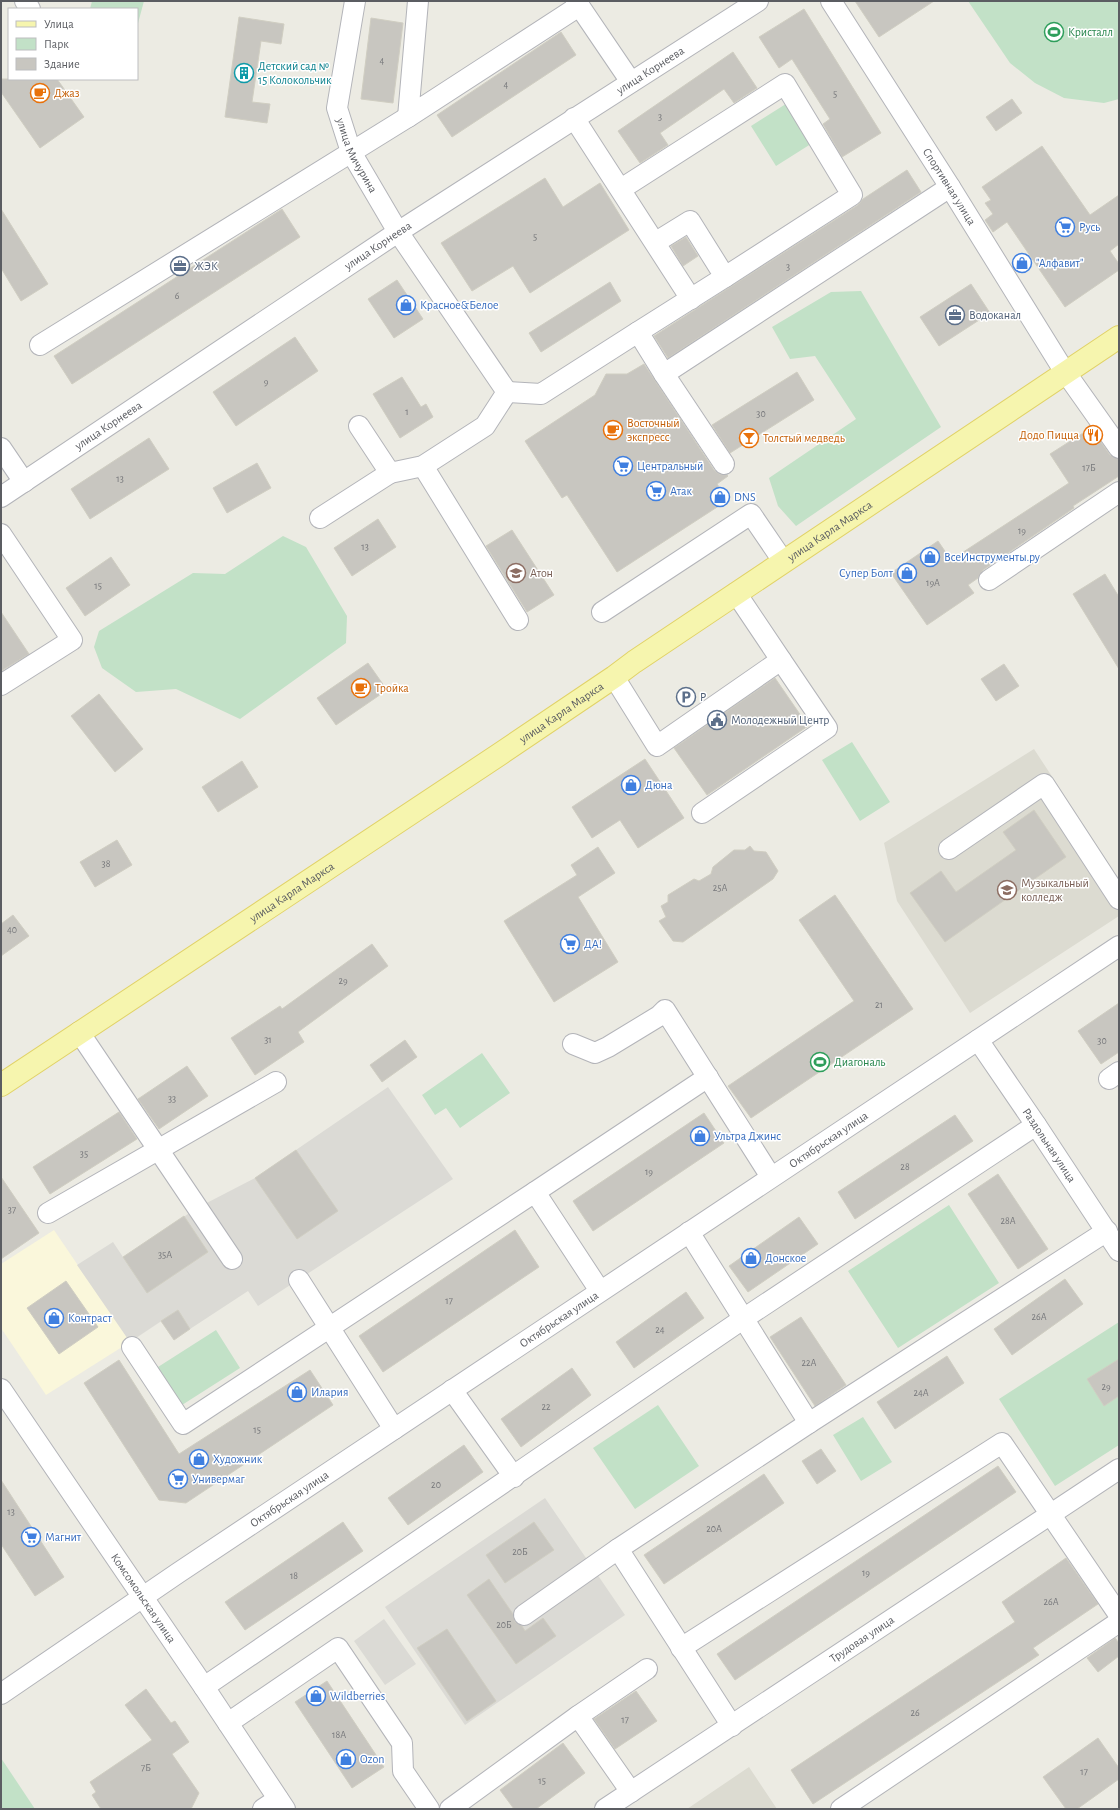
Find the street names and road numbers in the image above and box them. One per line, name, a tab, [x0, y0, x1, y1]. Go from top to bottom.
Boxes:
street label: улица Корнеева	[613, 44, 687, 98]
street label: улица Мичурина	[333, 116, 380, 195]
street label: Спортивная улица	[921, 146, 978, 228]
street label: улица Корнеева	[341, 219, 414, 273]
street label: улица Корнеева	[72, 399, 144, 453]
street label: улица Карла Маркса	[785, 498, 875, 565]
street label: улица Карла Маркса	[516, 680, 606, 746]
street label: улица Карла Маркса	[247, 860, 337, 926]
street label: Раздольная улица	[1020, 1106, 1078, 1185]
street label: Октябрьская улица	[787, 1109, 870, 1170]
street label: Октябрьская улица	[517, 1288, 601, 1350]
street label: Октябрьская улица	[248, 1468, 331, 1529]
street label: Комсомольская улица	[109, 1551, 178, 1646]
street label: Трудовая улица	[827, 1613, 897, 1665]

